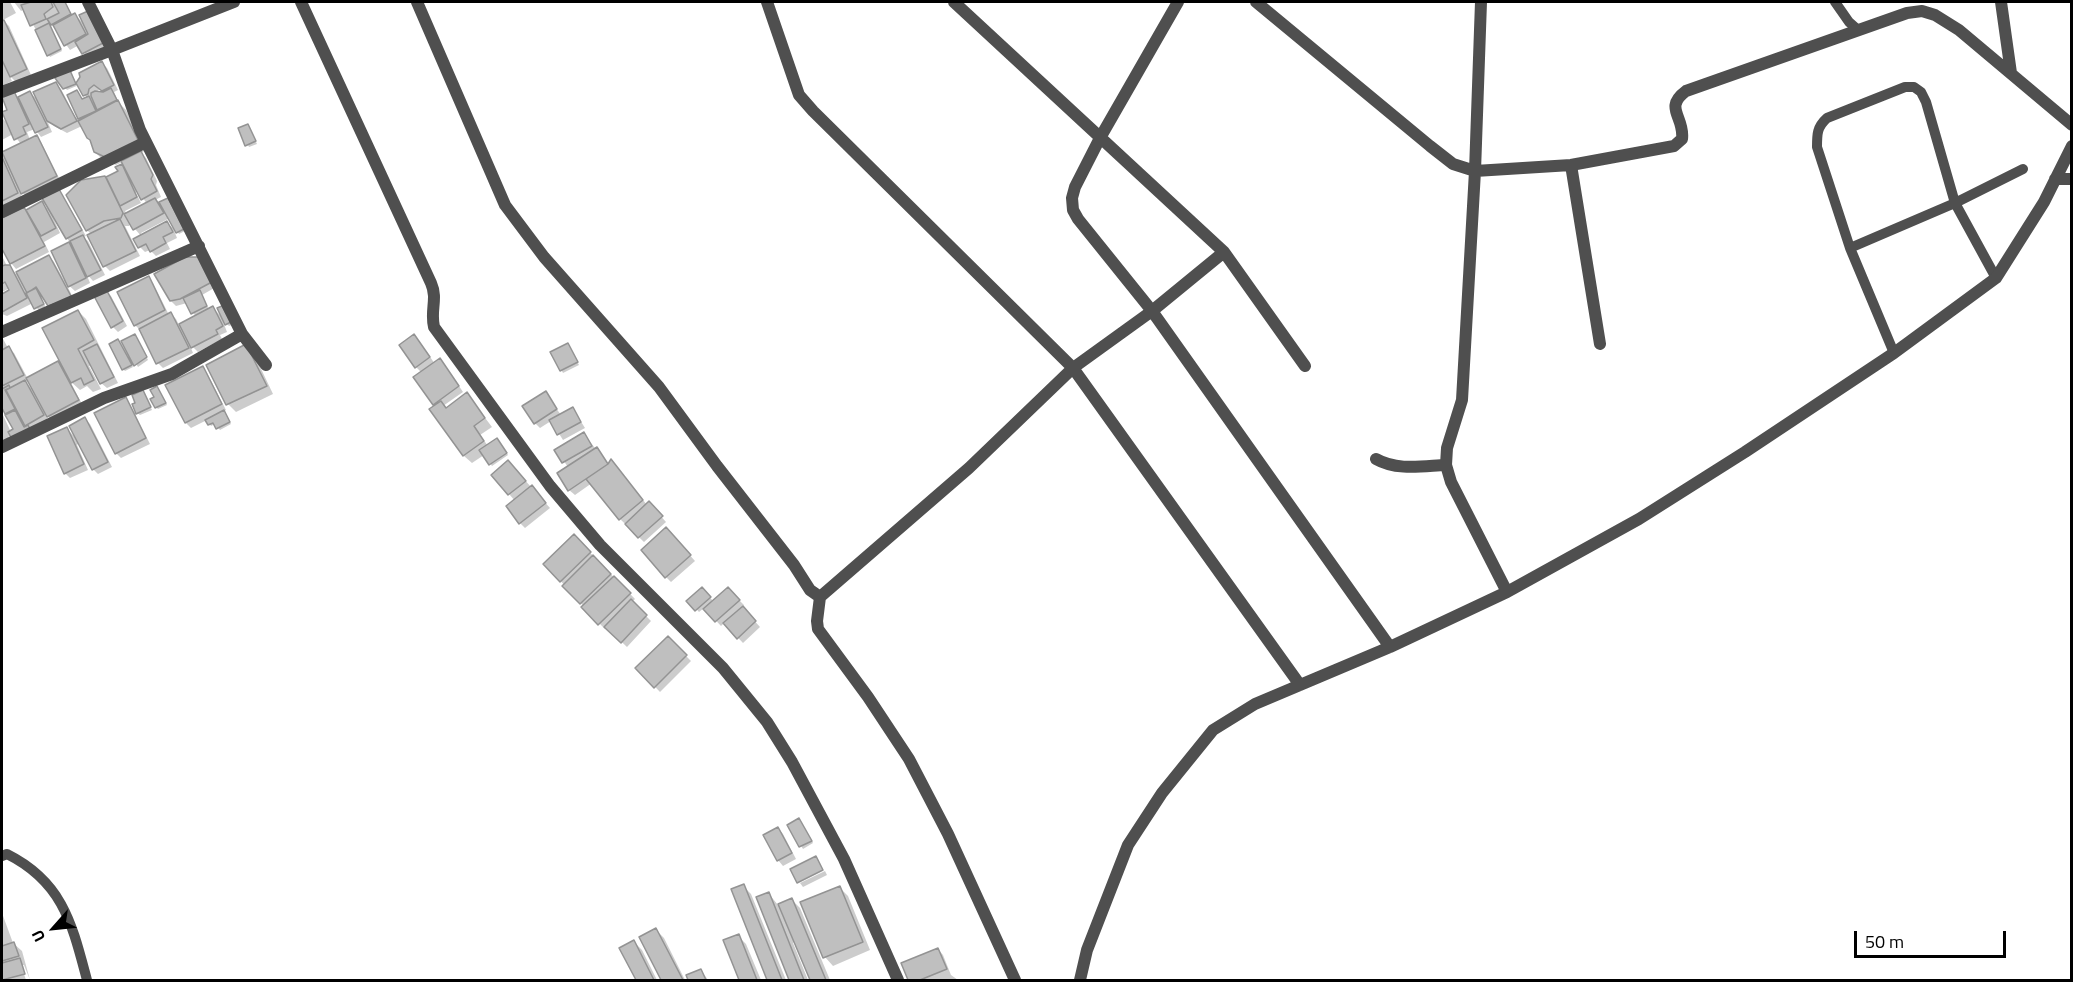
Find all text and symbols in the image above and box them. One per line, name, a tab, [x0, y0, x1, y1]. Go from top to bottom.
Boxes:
north arrow	[24, 898, 84, 958]
scale bar	[1857, 919, 2008, 957]
text: U	[25, 926, 51, 946]
text: 50 m	[1865, 928, 1904, 955]

